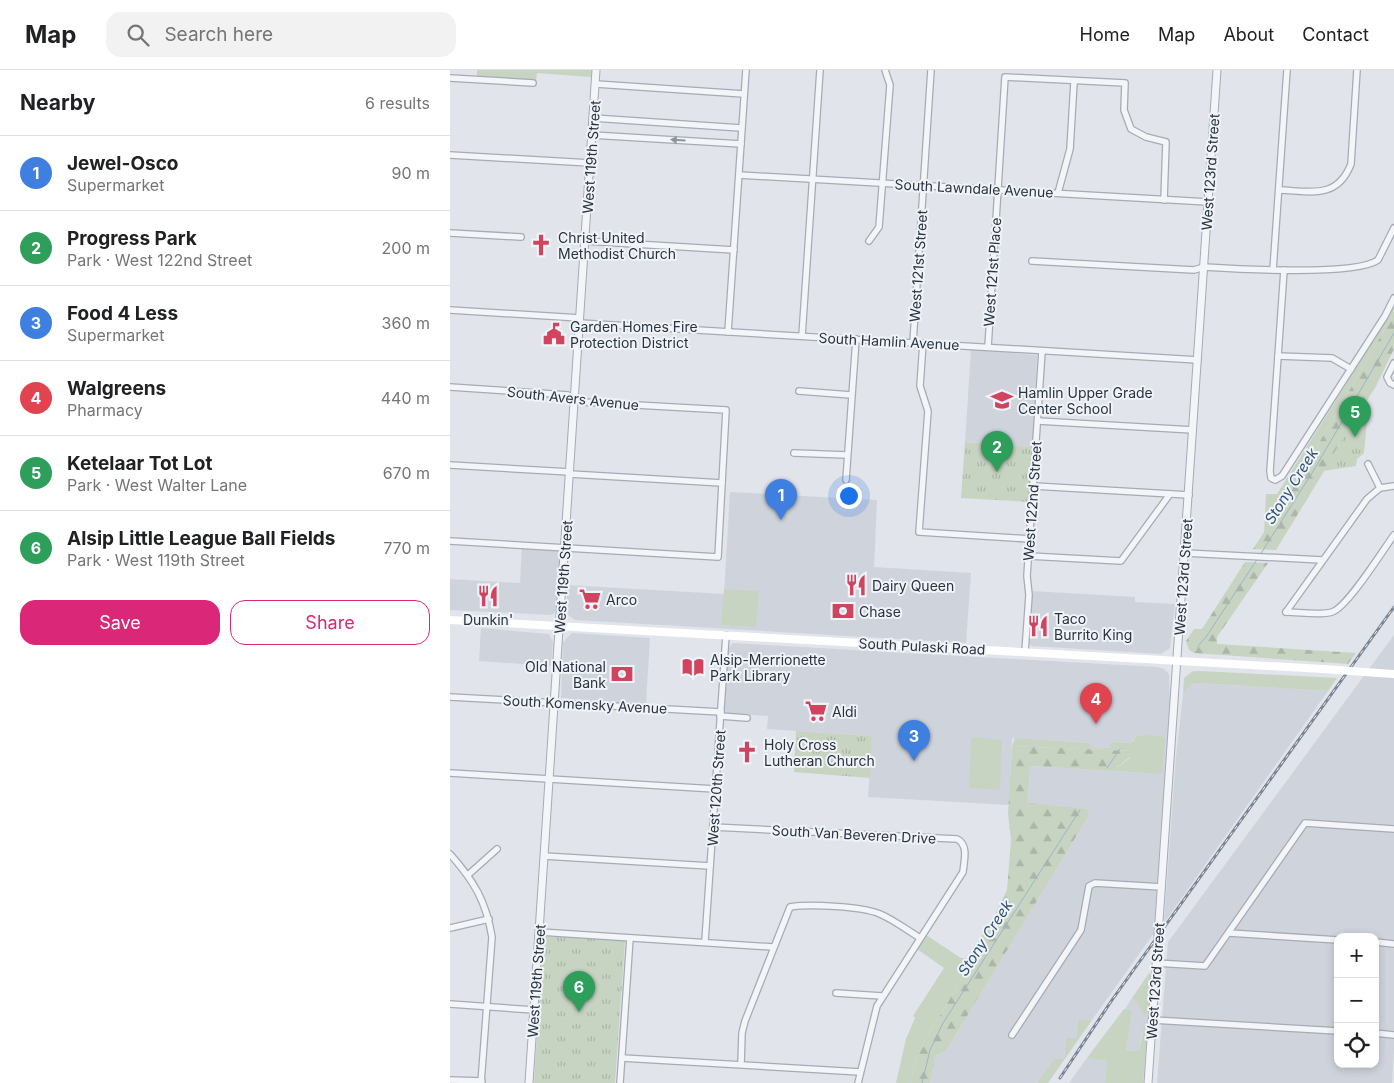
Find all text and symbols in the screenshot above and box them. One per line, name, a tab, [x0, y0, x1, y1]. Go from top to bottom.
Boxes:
search box	[106, 12, 456, 57]
text: Map	[25, 20, 76, 49]
icon: search	[124, 21, 152, 49]
text: Search here	[164, 23, 273, 46]
text: Home	[1080, 24, 1130, 45]
text: Map	[1158, 24, 1195, 45]
text: About	[1223, 24, 1274, 45]
text: Contact	[1302, 24, 1369, 45]
text: Nearby	[20, 90, 95, 115]
text: 6 results	[365, 93, 430, 113]
street label: West 119th Street	[579, 99, 603, 214]
street label: West 123rd Street	[1197, 113, 1223, 231]
one-way arrow	[670, 136, 686, 144]
text: Jewel-Osco	[67, 152, 179, 175]
text: 1	[33, 163, 39, 183]
text: 90 m	[391, 163, 430, 183]
text: Supermarket	[67, 175, 164, 195]
street label: South Lawndale Avenue	[894, 175, 1054, 201]
street label: West 121st Street	[906, 209, 930, 323]
street label: West 121st Place	[980, 217, 1004, 327]
text: Progress Park	[67, 227, 197, 250]
place label: Christ United Methodist Church	[558, 229, 676, 262]
church icon: Christ United Methodist Church	[528, 232, 554, 258]
text: 2	[31, 238, 41, 258]
text: 200 m	[382, 238, 430, 258]
text: Park · West 122nd Street	[67, 250, 252, 270]
text: Food 4 Less	[67, 302, 178, 325]
text: 3	[31, 313, 41, 333]
text: 360 m	[382, 313, 430, 333]
place label: Garden Homes Fire Protection District	[570, 318, 698, 351]
public building icon: Garden Homes Fire Protection District	[541, 321, 567, 347]
text: Supermarket	[67, 325, 164, 345]
street label: South Hamlin Avenue	[818, 329, 960, 353]
text: Walgreens	[67, 377, 166, 400]
street label: South Avers Avenue	[506, 383, 640, 413]
place label: Hamlin Upper Grade Center School	[1018, 384, 1153, 417]
school or university icon: Hamlin Upper Grade Center School	[989, 387, 1015, 413]
text: 4	[31, 388, 41, 408]
text: 440 m	[381, 388, 430, 408]
pin: 5	[1339, 396, 1371, 437]
text: Pharmacy	[67, 400, 143, 420]
pin: 2	[981, 431, 1013, 472]
street label: West 122nd Street	[1019, 440, 1045, 562]
water label: Stony Creek	[1260, 444, 1322, 528]
text: Ketelaar Tot Lot	[67, 452, 212, 475]
text: 5	[31, 463, 41, 483]
text: 670 m	[383, 463, 430, 483]
text: Park · West Walter Lane	[67, 475, 247, 495]
pin: 1	[765, 479, 797, 520]
your location	[836, 483, 862, 509]
street label: West 123rd Street	[1170, 518, 1196, 636]
street label: West 119th Street	[551, 519, 575, 634]
text: Alsip Little League Ball Fields	[67, 527, 335, 550]
text: 6	[31, 538, 41, 558]
text: 770 m	[383, 538, 430, 558]
text: Park · West 119th Street	[67, 550, 245, 570]
restaurant icon: Dairy Queen	[843, 572, 869, 598]
place label: Dairy Queen	[872, 577, 954, 594]
restaurant icon: Dunkin'	[475, 583, 501, 609]
supermarket icon: Arco	[577, 586, 603, 612]
place label: Arco	[606, 591, 637, 608]
bank icon: Chase	[830, 598, 856, 624]
button: Save	[20, 600, 220, 645]
button: Share	[230, 600, 430, 645]
place label: Chase	[859, 603, 901, 620]
place label: Taco Burrito King	[1054, 610, 1132, 643]
place label: Dunkin'	[463, 611, 513, 628]
restaurant icon: Taco Burrito King	[1025, 613, 1051, 639]
street label: South Pulaski Road	[858, 634, 986, 658]
place label: Alsip-Merrionette Park Library	[710, 651, 826, 684]
library icon: Alsip-Merrionette Park Library	[680, 654, 706, 680]
place label: Old National Bank	[525, 658, 606, 691]
bank icon: Old National Bank	[609, 661, 635, 687]
pin: 4	[1080, 683, 1112, 724]
street label: South Komensky Avenue	[502, 691, 668, 717]
supermarket icon: Aldi	[803, 698, 829, 724]
place label: Aldi	[832, 703, 857, 720]
pin: 3	[898, 720, 930, 761]
street label: West 120th Street	[703, 729, 729, 847]
place label: Holy Cross Lutheran Church	[764, 736, 875, 769]
church icon: Holy Cross Lutheran Church	[734, 739, 760, 765]
street label: South Van Beveren Drive	[771, 821, 937, 847]
water label: Stony Creek	[953, 896, 1017, 979]
street label: West 123rd Street	[1142, 922, 1168, 1040]
street label: West 119th Street	[524, 923, 548, 1038]
map controls	[1334, 933, 1379, 1068]
button: +	[1334, 933, 1379, 978]
pin: 6	[563, 971, 595, 1012]
button: −	[1334, 978, 1379, 1023]
button: locate	[1334, 1023, 1379, 1068]

